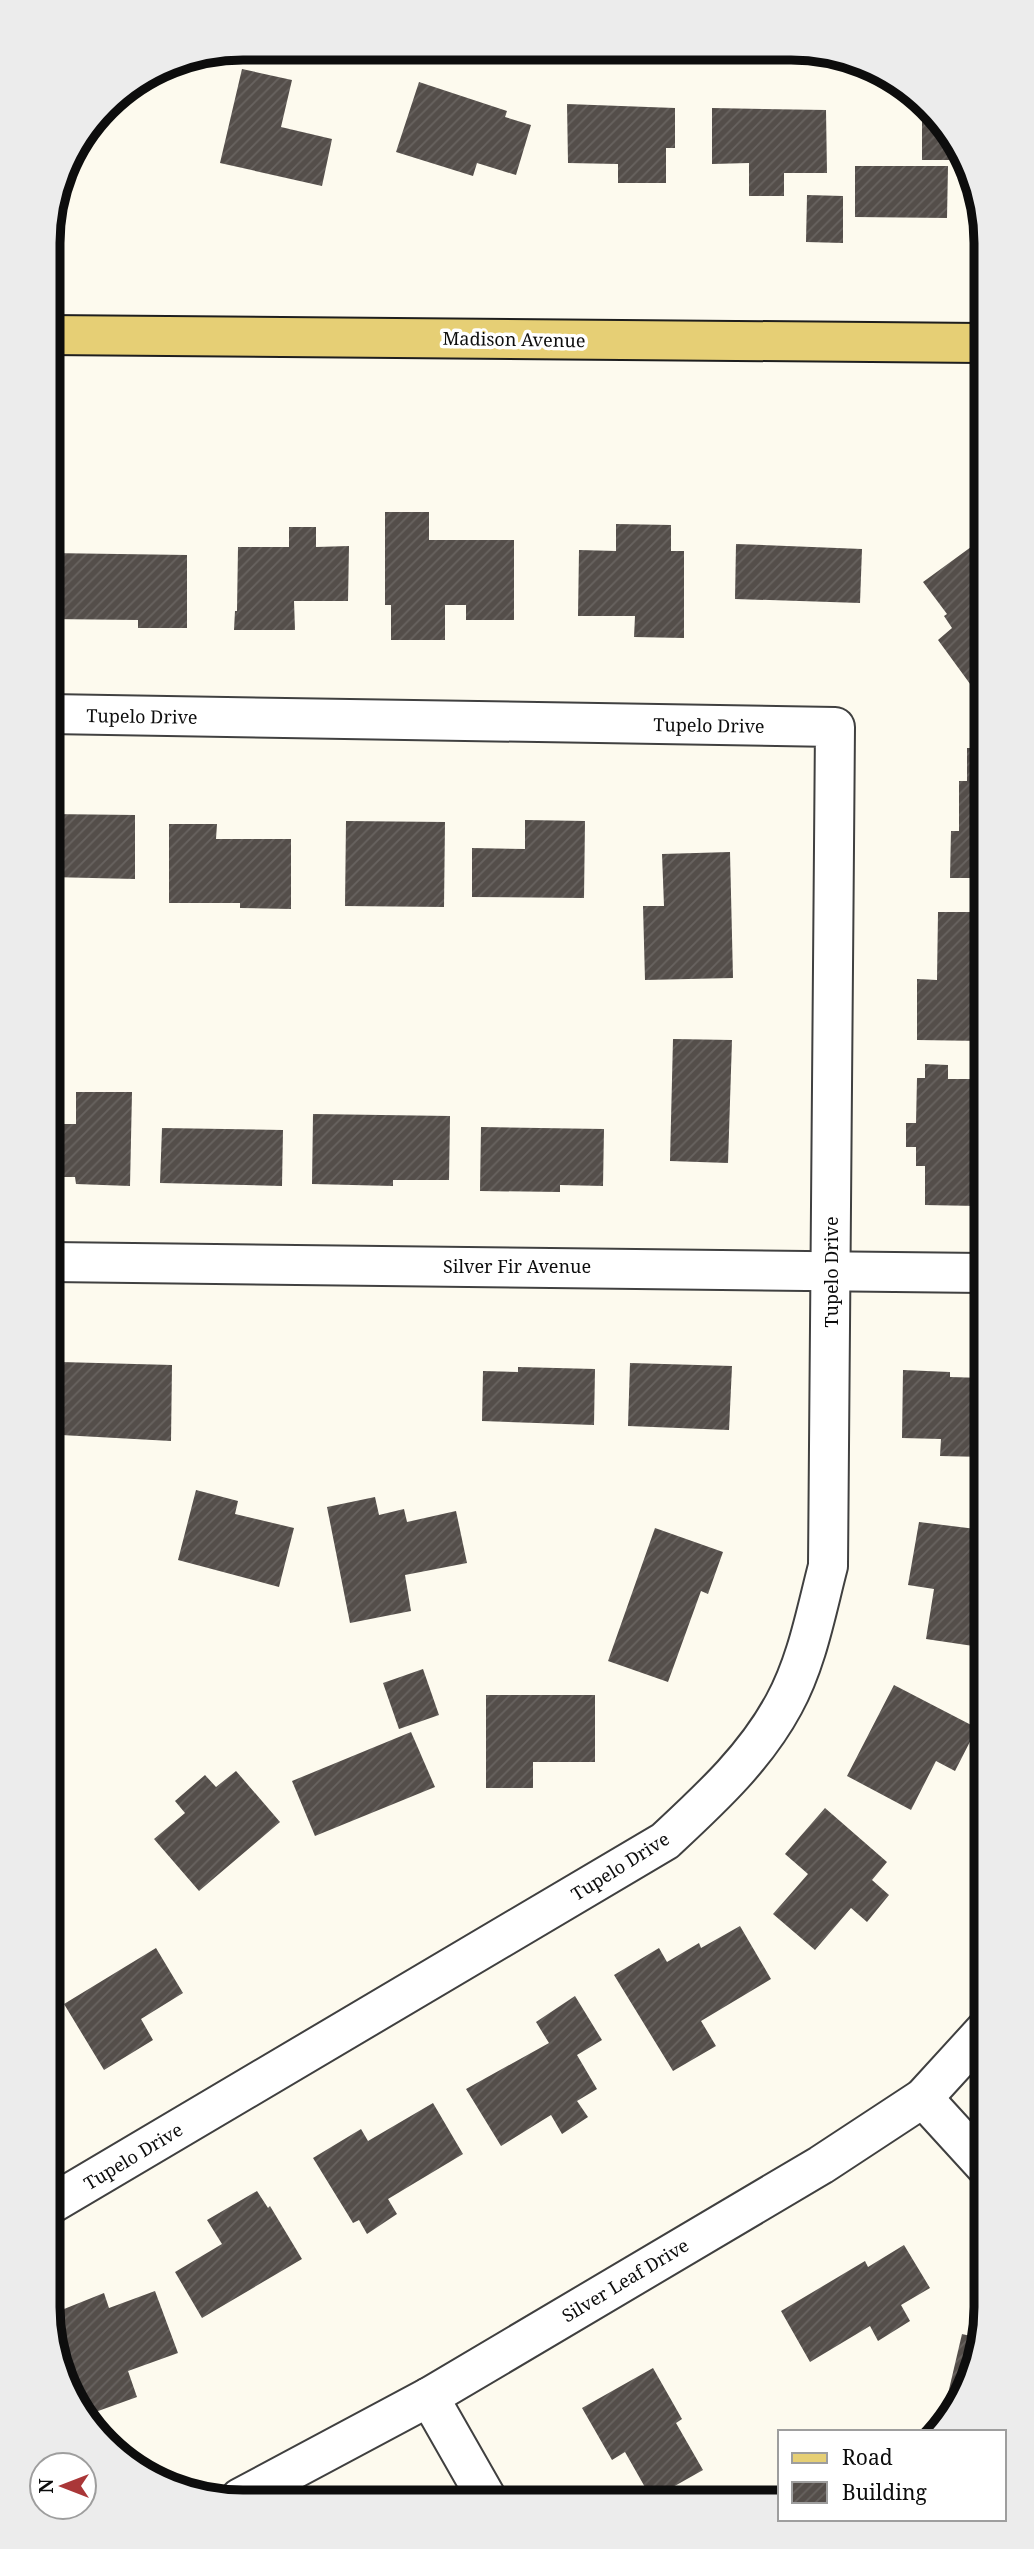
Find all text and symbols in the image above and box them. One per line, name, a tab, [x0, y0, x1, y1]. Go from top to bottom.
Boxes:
street label: Madison Avenue	[442, 326, 586, 352]
street label: Tupelo Drive	[86, 703, 198, 729]
street label: Tupelo Drive	[653, 712, 765, 738]
street label: Tupelo Drive	[819, 1216, 843, 1328]
street label: Silver Fir Avenue	[443, 1254, 591, 1278]
street label: Tupelo Drive	[567, 1826, 673, 1906]
street label: Tupelo Drive	[79, 2117, 187, 2195]
street label: Silver Leaf Drive	[557, 2233, 693, 2327]
legend	[778, 2430, 1006, 2521]
text: Road	[842, 2443, 893, 2471]
north arrow	[28, 2451, 98, 2521]
text: N	[33, 2478, 59, 2493]
text: Building	[842, 2478, 927, 2506]

